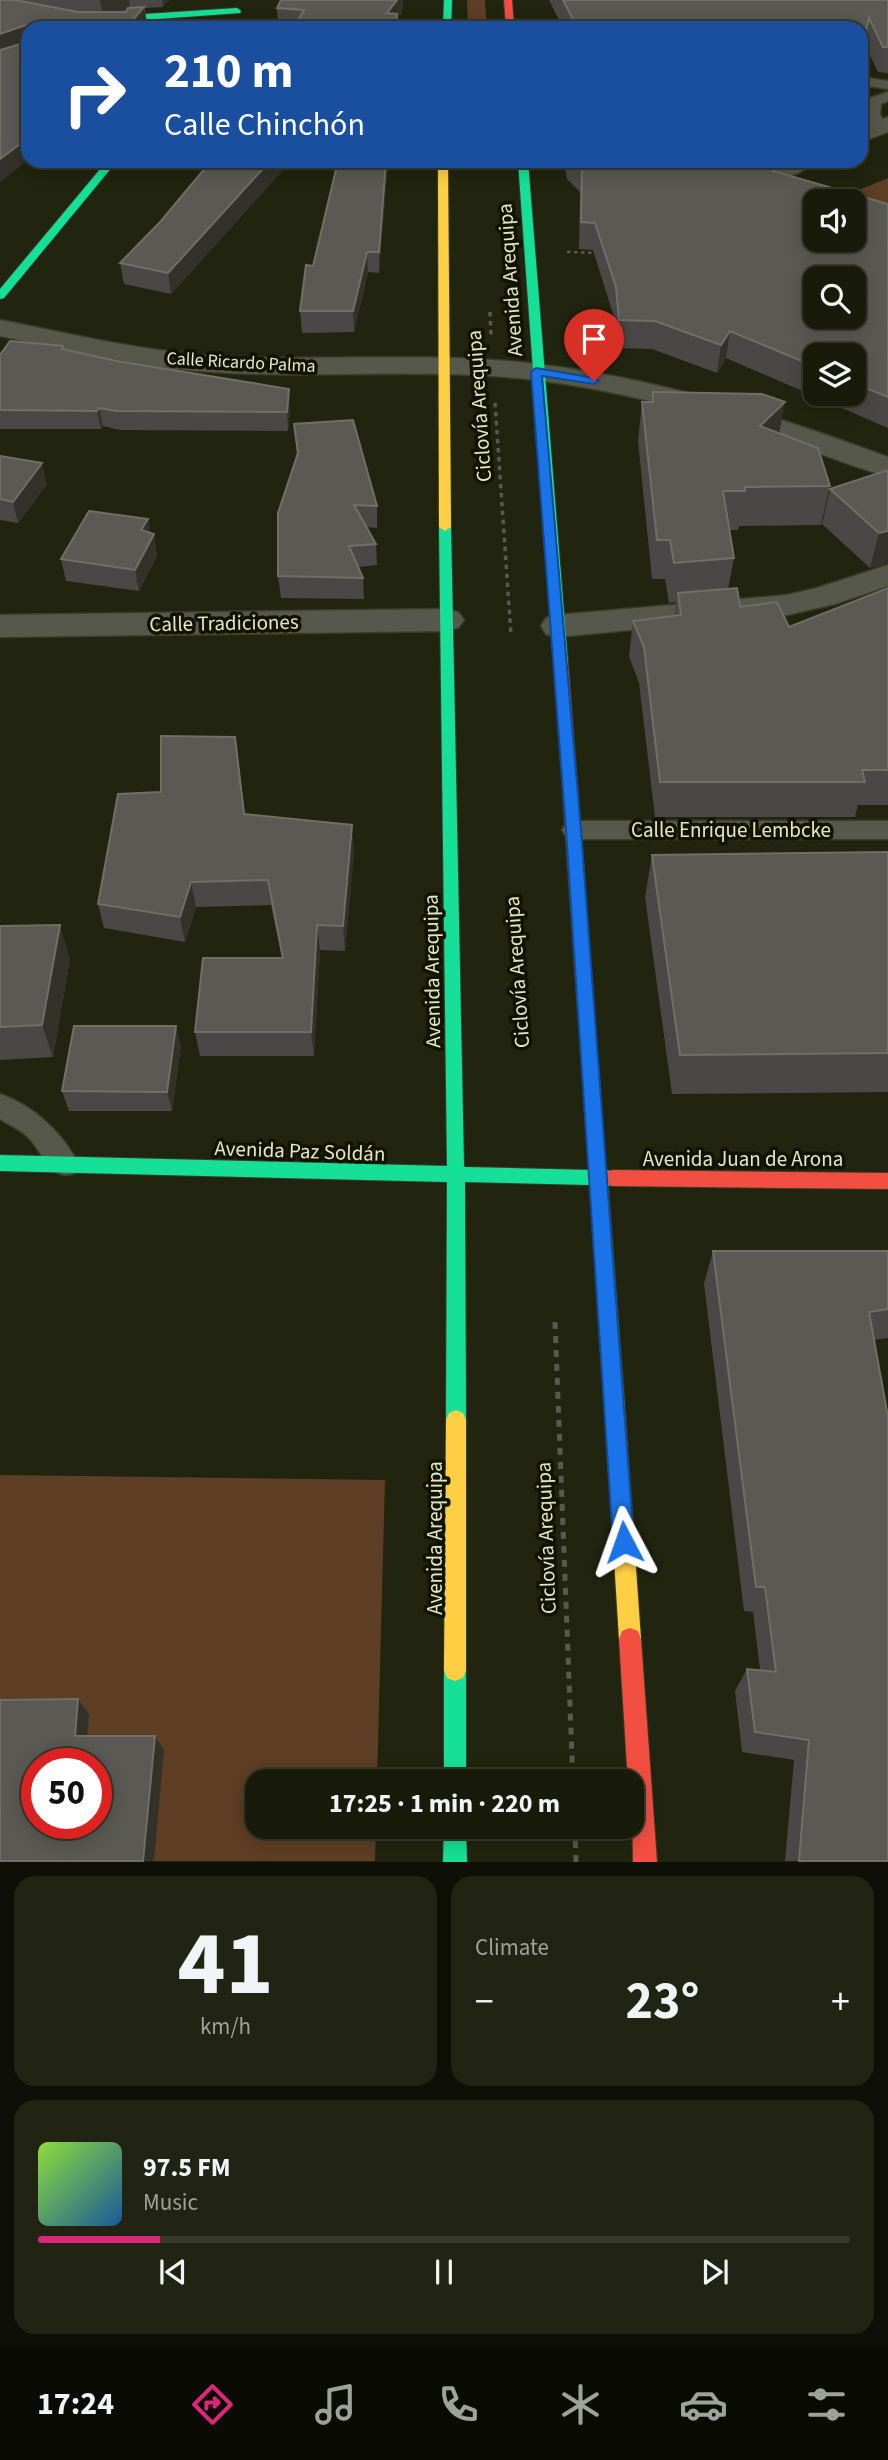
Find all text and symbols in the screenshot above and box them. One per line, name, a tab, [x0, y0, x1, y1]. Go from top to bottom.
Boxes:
text: 210 m	[164, 37, 293, 107]
icon: right	[49, 49, 140, 140]
text: Calle Chinchón	[164, 102, 365, 148]
map controls	[803, 189, 866, 406]
button: sound	[803, 189, 866, 252]
street label: Avenida Arequipa	[490, 202, 530, 358]
button: search	[803, 266, 866, 329]
pin	[564, 309, 624, 381]
icon: arrive	[575, 320, 613, 358]
street label: Ciclovía Arequipa	[459, 329, 499, 483]
button: layers	[803, 343, 866, 406]
street label: Calle Ricardo Palma	[166, 346, 316, 379]
street label: Calle Tradiciones	[149, 607, 299, 639]
street label: Calle Enrique Lembcke	[631, 815, 831, 845]
street label: Avenida Arequipa	[416, 894, 448, 1048]
street label: Ciclovía Arequipa	[497, 895, 537, 1049]
street label: Avenida Paz Soldán	[214, 1133, 386, 1169]
street label: Avenida Juan de Arona	[643, 1144, 843, 1174]
street label: Avenida Arequipa	[420, 1461, 450, 1615]
street label: Ciclovía Arequipa	[528, 1461, 564, 1615]
position arrow	[587, 1505, 661, 1579]
speed limit sign: 50	[21, 1748, 112, 1839]
text: 17:25 · 1 min · 220 m	[329, 1785, 560, 1822]
text: 41	[177, 1900, 274, 2029]
text: Climate	[475, 1931, 549, 1964]
text: 23°	[626, 1965, 699, 2039]
text: −	[475, 1975, 494, 2029]
text: +	[831, 1975, 850, 2029]
text: km/h	[200, 2010, 251, 2043]
text: 97.5 FM	[143, 2149, 231, 2186]
text: Music	[143, 2186, 198, 2219]
icon: previous	[154, 2253, 192, 2291]
icon: pause	[425, 2253, 463, 2291]
icon: next	[696, 2253, 734, 2291]
icon: directions	[188, 2380, 237, 2429]
icon: music	[311, 2380, 360, 2429]
icon: phone	[434, 2380, 483, 2429]
icon: climate	[556, 2380, 605, 2429]
icon: car	[679, 2380, 728, 2429]
icon: filters	[802, 2380, 851, 2429]
text: 17:24	[37, 2381, 114, 2427]

